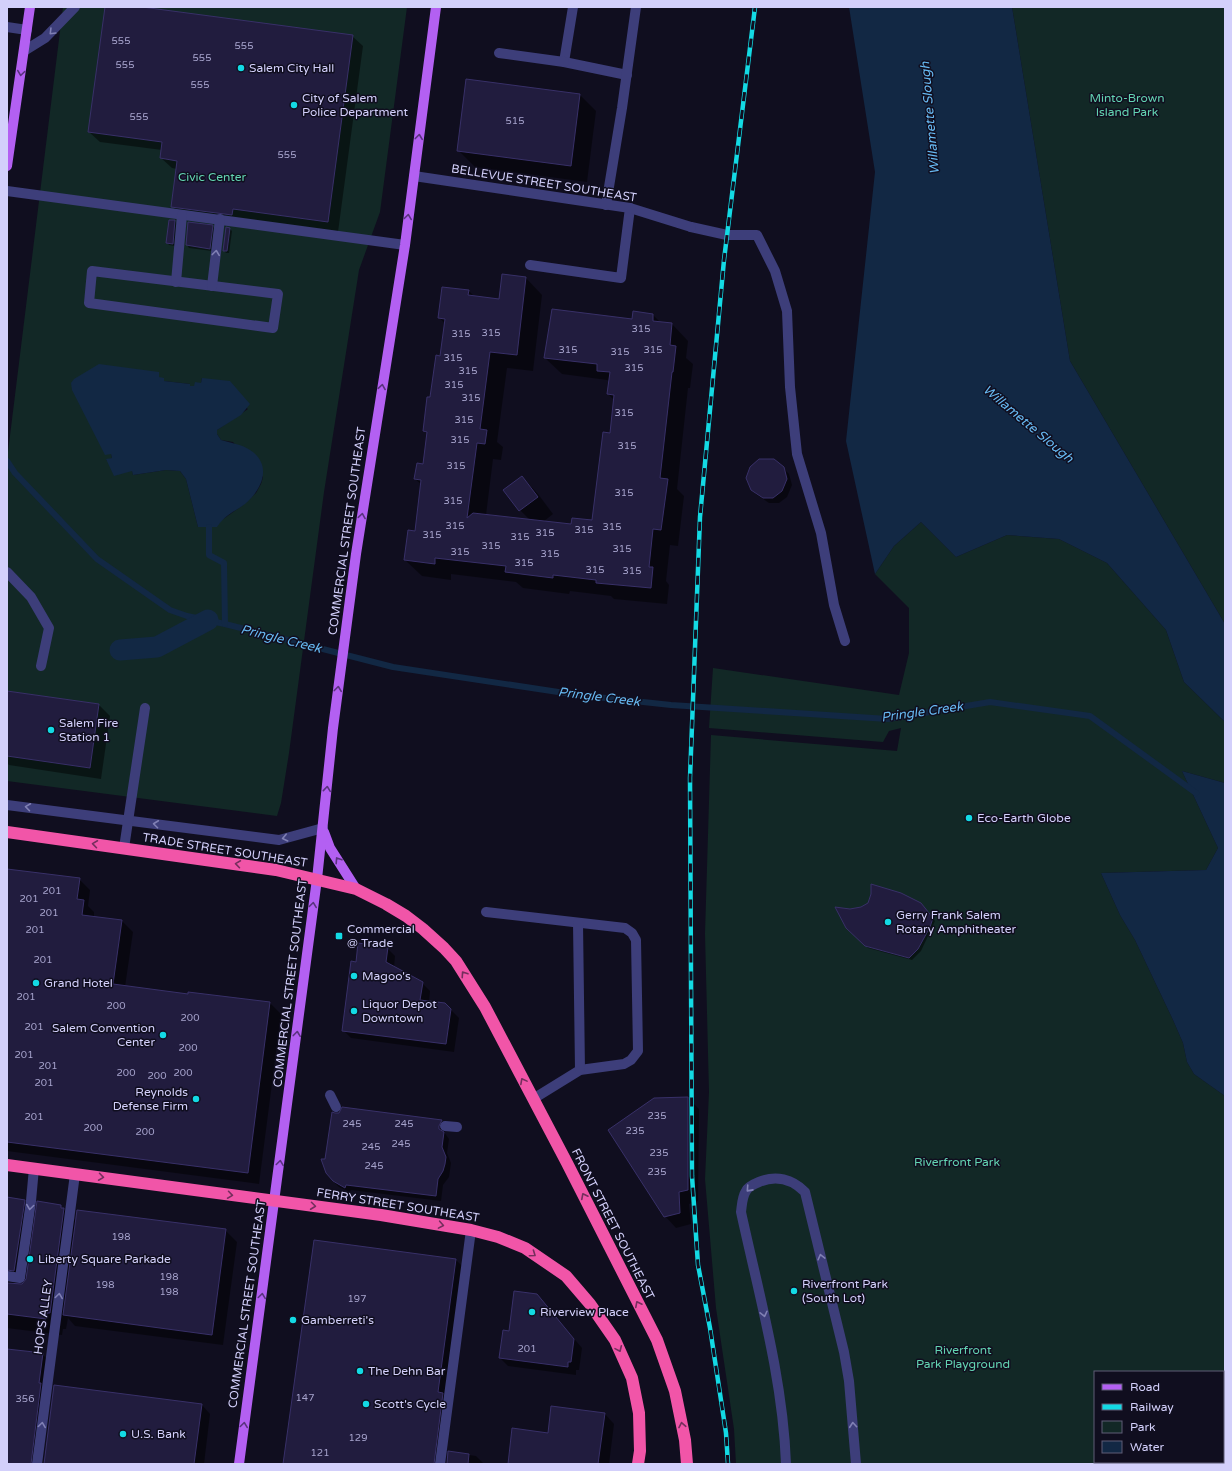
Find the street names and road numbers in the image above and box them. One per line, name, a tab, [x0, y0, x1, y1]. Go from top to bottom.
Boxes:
street label: BELLEVUE STREET SOUTHEAST	[450, 161, 638, 205]
street label: COMMERCIAL STREET SOUTHEAST	[325, 425, 369, 636]
street label: TRADE STREET SOUTHEAST	[142, 830, 309, 870]
street label: COMMERCIAL STREET SOUTHEAST	[270, 877, 310, 1088]
street label: FRONT STREET SOUTHEAST	[569, 1146, 658, 1302]
street label: FERRY STREET SOUTHEAST	[315, 1185, 481, 1225]
street label: COMMERCIAL STREET SOUTHEAST	[225, 1198, 269, 1409]
street label: HOPS ALLEY	[31, 1278, 55, 1355]

